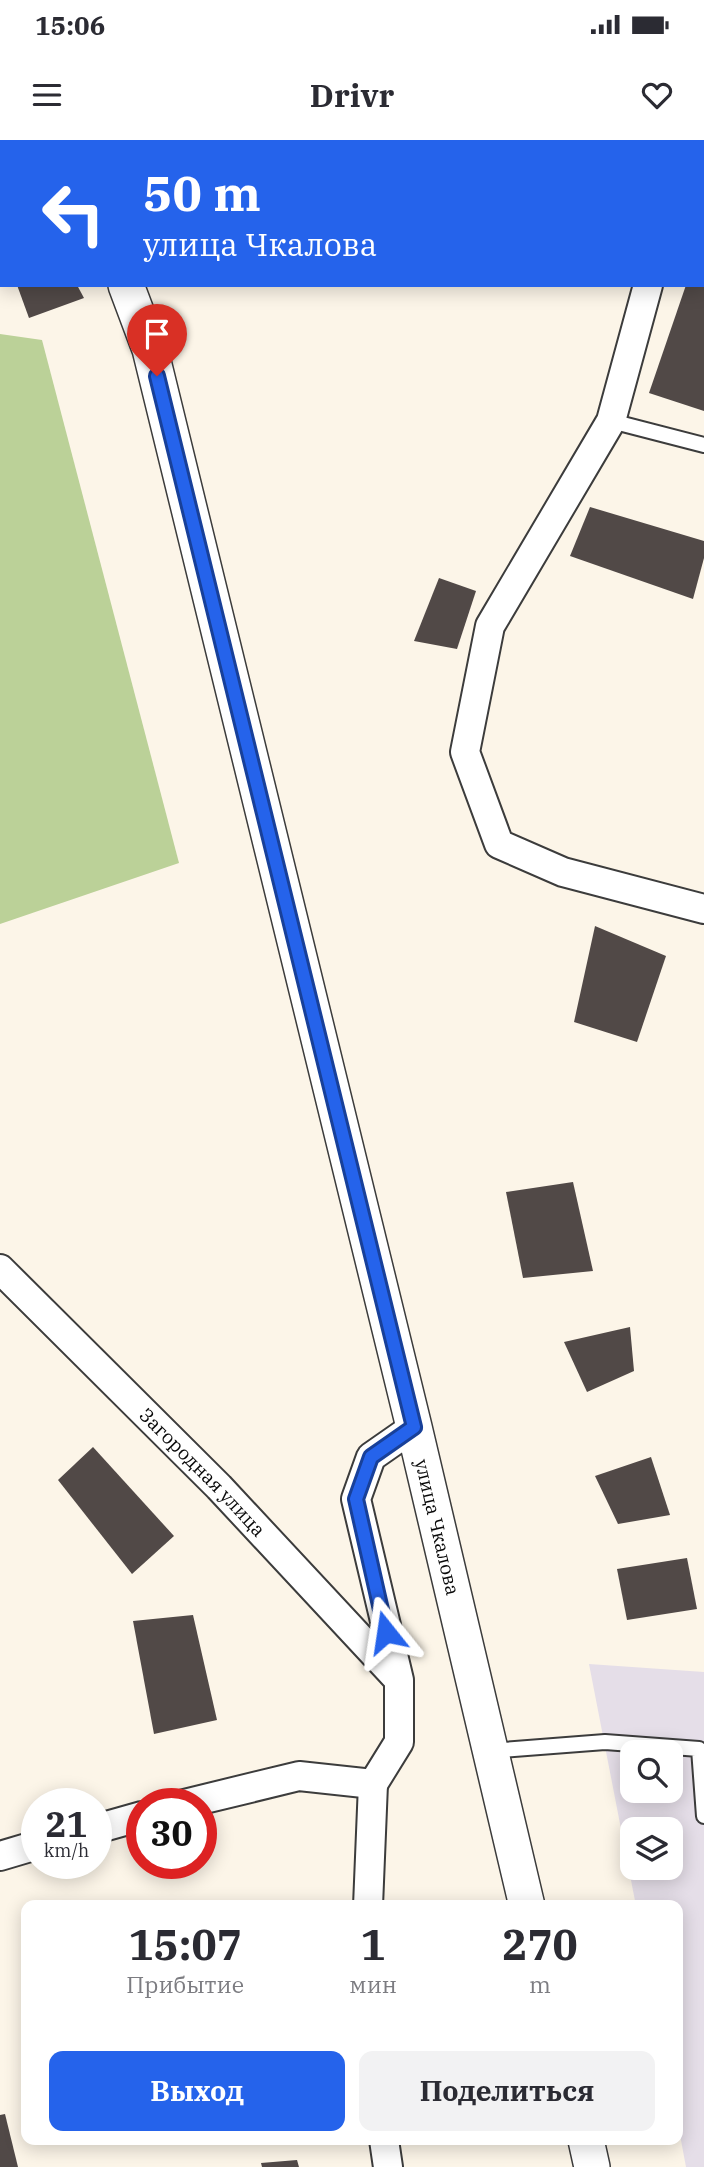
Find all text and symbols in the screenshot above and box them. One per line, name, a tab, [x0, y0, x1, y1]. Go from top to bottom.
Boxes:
text: 15:06	[35, 8, 105, 42]
text: Drivr	[310, 74, 394, 116]
icon: menu	[28, 76, 66, 114]
icon: heart	[638, 76, 676, 114]
text: 50 m	[143, 161, 261, 224]
icon: left	[28, 168, 119, 259]
text: улица Чкалова	[143, 223, 377, 265]
pin	[127, 304, 187, 376]
icon: arrive	[138, 315, 176, 353]
street label: Загородная улица	[135, 1403, 271, 1541]
street label: улица Чкалова	[410, 1457, 465, 1598]
position arrow	[349, 1595, 423, 1669]
map controls	[620, 1740, 683, 1880]
button: search	[620, 1740, 683, 1803]
speed limit sign: 30	[126, 1788, 217, 1879]
text: 21	[45, 1801, 88, 1847]
button: layers	[620, 1817, 683, 1880]
text: km/h	[44, 1839, 89, 1862]
text: 15:07	[128, 1917, 242, 1972]
text: 1	[361, 1917, 386, 1972]
text: 270	[502, 1917, 578, 1972]
text: Прибытие	[126, 1969, 244, 1999]
text: мин	[349, 1969, 397, 1999]
text: m	[529, 1969, 551, 1999]
button: Выход	[49, 2051, 345, 2131]
button: Поделиться	[359, 2051, 655, 2131]

